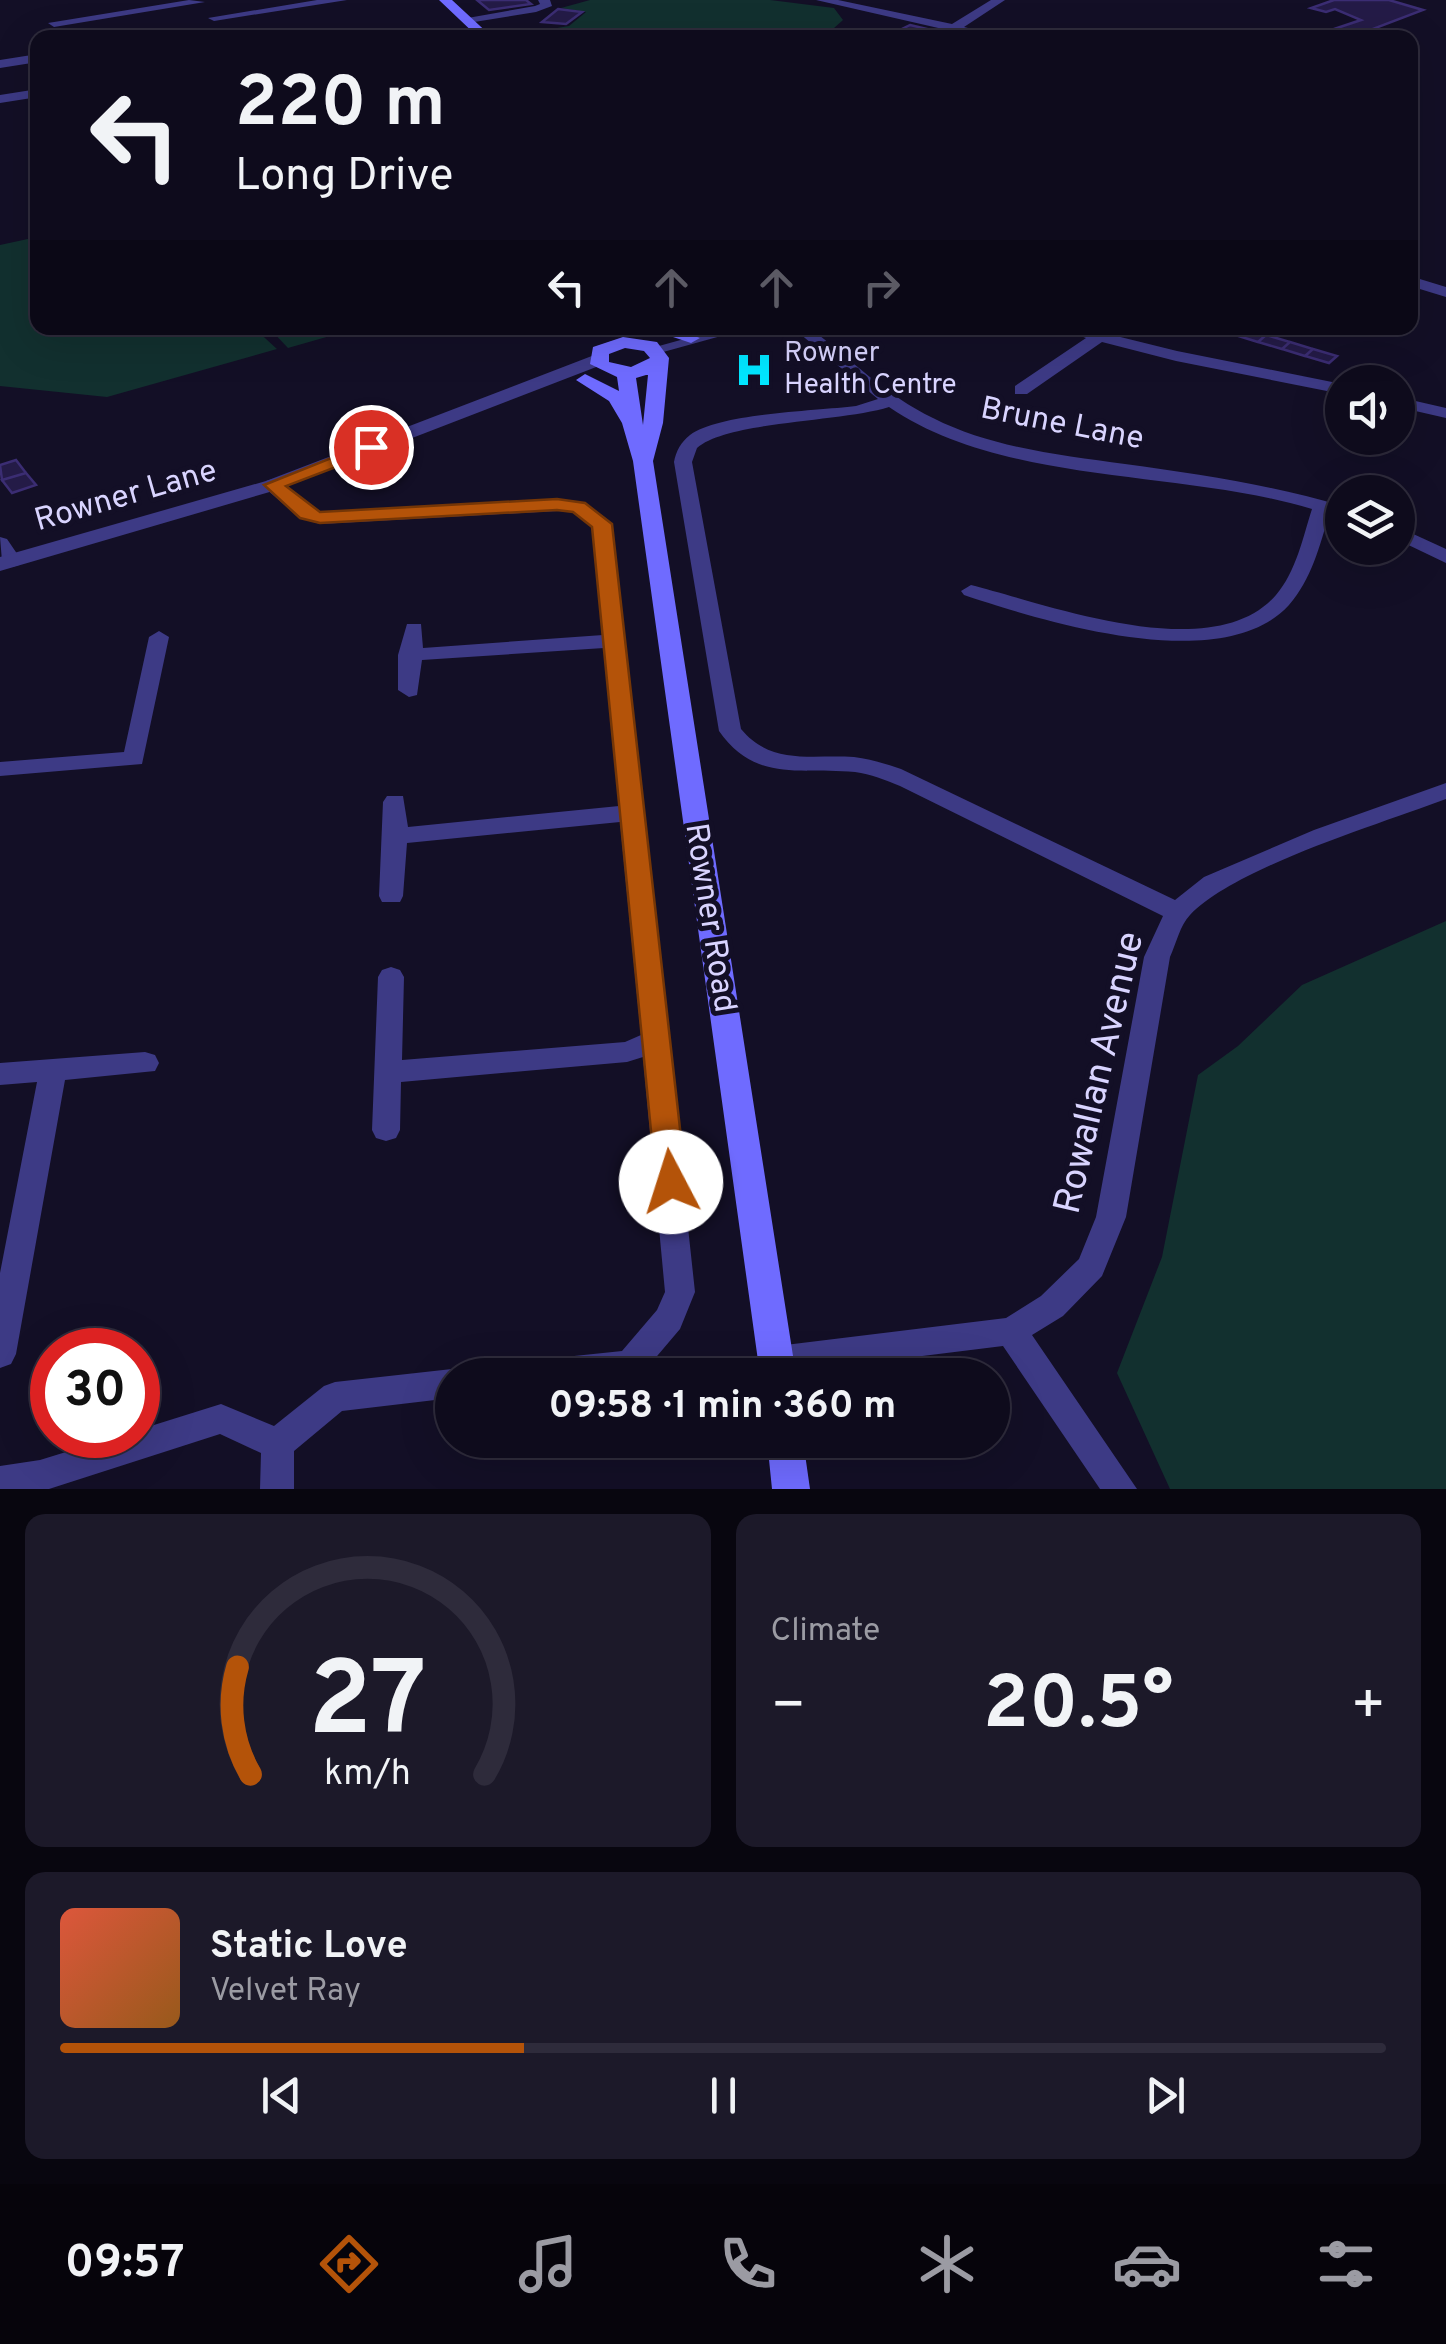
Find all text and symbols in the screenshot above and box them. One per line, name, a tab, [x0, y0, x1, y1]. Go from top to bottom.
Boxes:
text: 220 m	[235, 62, 445, 151]
icon: left	[70, 70, 200, 200]
text: Long Drive	[235, 149, 454, 206]
icon: left	[539, 260, 594, 315]
icon: ahead	[644, 260, 699, 315]
icon: ahead	[749, 260, 804, 315]
icon: right	[854, 260, 909, 315]
place label: Rowner Health Centre	[784, 336, 957, 404]
hospital icon: Rowner Health Centre	[733, 349, 775, 391]
map controls	[1325, 365, 1415, 565]
button: sound	[1325, 365, 1415, 455]
street label: Brune Lane	[977, 390, 1147, 460]
pin	[329, 405, 414, 490]
icon: arrive	[344, 420, 399, 475]
street label: Rowner Lane	[30, 452, 222, 542]
button: layers	[1325, 475, 1415, 565]
street label: Rowner Road	[674, 821, 744, 1015]
street label: Rowallan Avenue	[1045, 927, 1157, 1219]
position arrow	[619, 1130, 723, 1234]
speed limit sign: 30	[30, 1328, 160, 1458]
text: 09:58 · 1 min · 360 m	[549, 1383, 896, 1432]
text: Climate	[771, 1612, 880, 1652]
text: 27	[309, 1640, 427, 1772]
text: 20.5°	[983, 1660, 1173, 1755]
text: −	[771, 1673, 806, 1743]
text: +	[1351, 1673, 1386, 1743]
text: km/h	[324, 1752, 411, 1798]
text: Static Love	[210, 1923, 408, 1972]
text: Velvet Ray	[210, 1972, 361, 2012]
icon: previous	[254, 2068, 309, 2123]
icon: pause	[696, 2068, 751, 2123]
icon: next	[1138, 2068, 1193, 2123]
icon: directions	[314, 2229, 384, 2299]
icon: music	[513, 2229, 583, 2299]
icon: phone	[713, 2229, 783, 2299]
icon: climate	[912, 2229, 982, 2299]
icon: car	[1112, 2229, 1182, 2299]
icon: filters	[1311, 2229, 1381, 2299]
text: 09:57	[65, 2236, 185, 2293]

